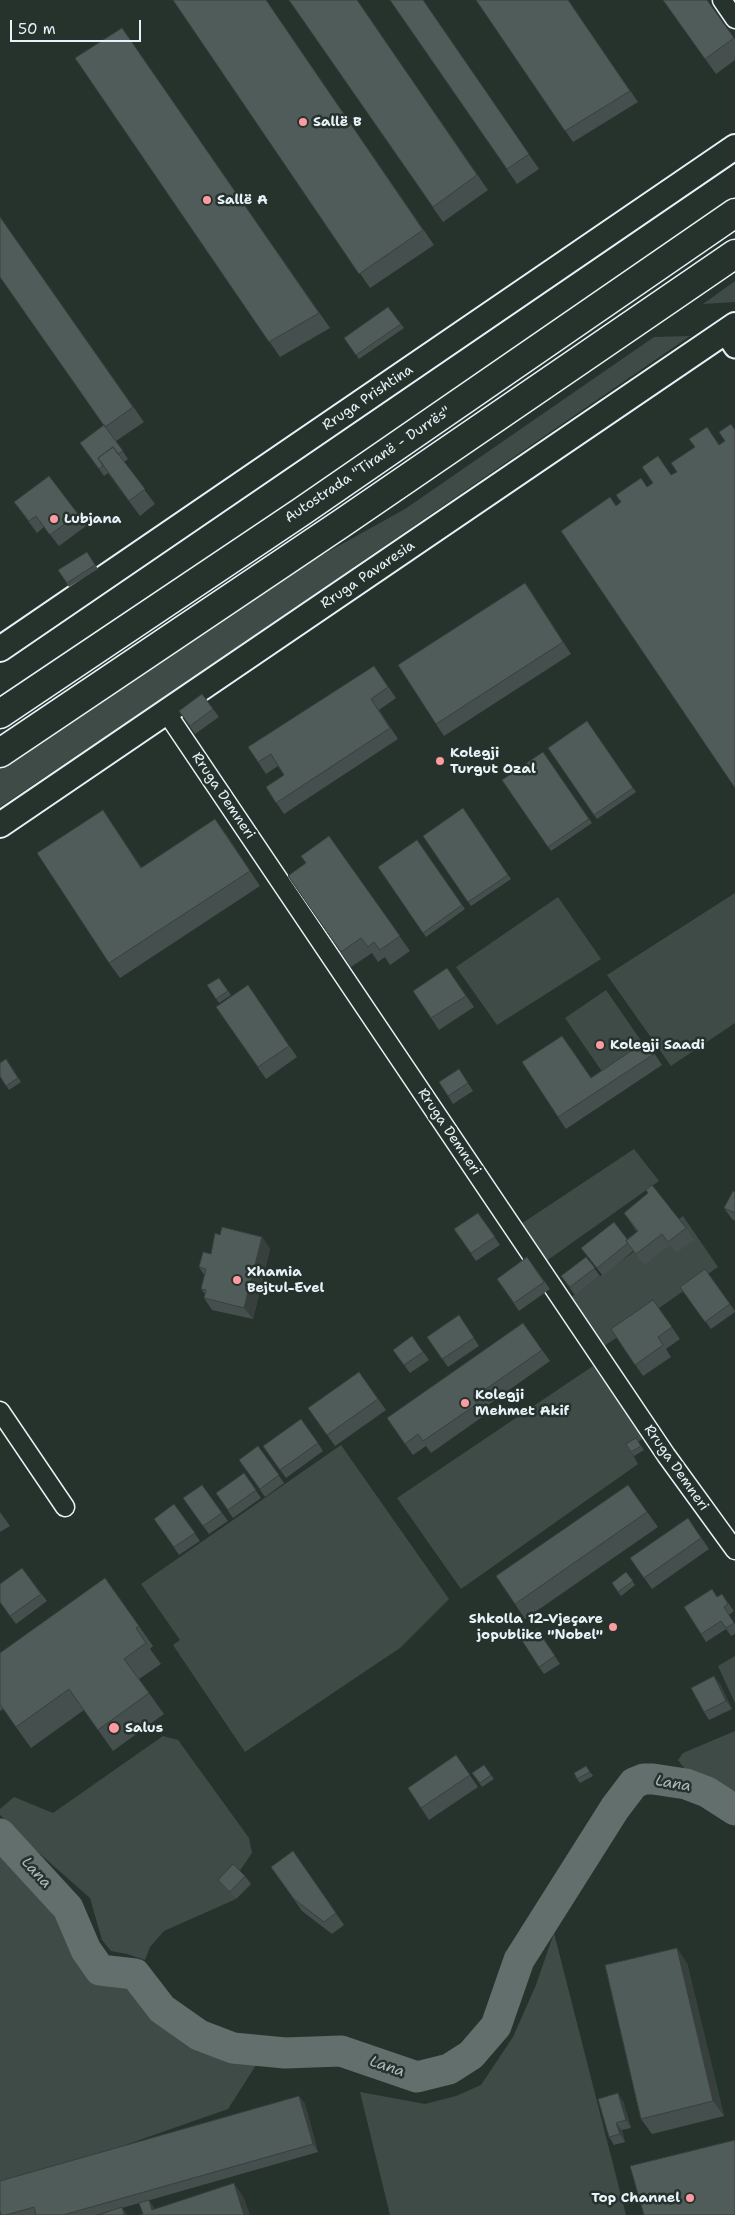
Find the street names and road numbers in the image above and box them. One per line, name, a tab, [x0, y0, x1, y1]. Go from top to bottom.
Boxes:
street label: Rruga Prishtina	[320, 362, 416, 434]
street label: Autostrada "Tiranë - Durrës"	[282, 403, 454, 527]
street label: Rruga Pavaresia	[318, 537, 418, 613]
street label: Rruga Demneri	[188, 749, 258, 843]
street label: Rruga Demneri	[414, 1085, 484, 1179]
street label: Rruga Demneri	[640, 1422, 712, 1514]

